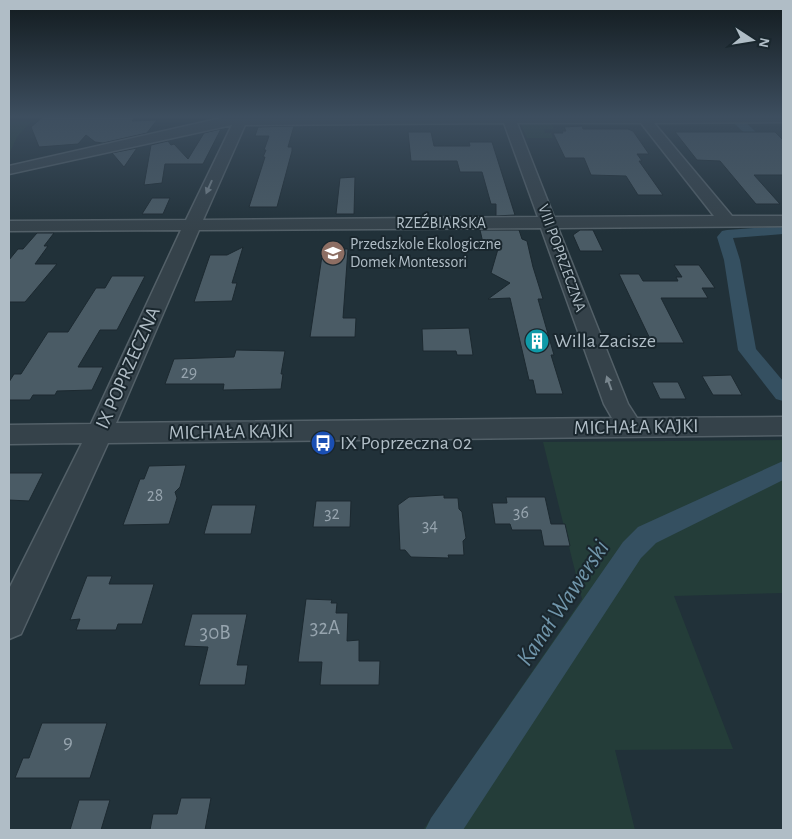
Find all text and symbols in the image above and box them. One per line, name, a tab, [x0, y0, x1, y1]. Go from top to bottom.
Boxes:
north arrow	[727, 15, 777, 65]
text: N	[756, 36, 772, 49]
one-way arrow	[205, 180, 213, 194]
street label: VIII POPRZECZNA	[535, 202, 589, 314]
street label: RZEŹBIARSKA	[396, 213, 486, 231]
place label: Przedszkole Ekologiczne Domek Montessori	[350, 236, 501, 270]
school or university icon: Przedszkole Ekologiczne Domek Montessori	[320, 240, 346, 266]
street label: IX POPRZECZNA	[92, 304, 164, 432]
building icon: Willa Zacisze	[524, 328, 550, 354]
place label: Willa Zacisze	[554, 331, 656, 351]
house number: 29	[181, 364, 197, 382]
one-way arrow	[605, 375, 613, 390]
street label: MICHAŁA KAJKI	[573, 416, 699, 438]
street label: MICHAŁA KAJKI	[168, 421, 294, 443]
bus stop icon: IX Poprzeczna 02	[310, 430, 336, 456]
place label: IX Poprzeczna 02	[340, 433, 472, 453]
house number: 28	[147, 487, 163, 505]
house number: 36	[513, 504, 529, 522]
house number: 32	[324, 505, 340, 523]
house number: 34	[422, 517, 438, 535]
water label: Kanał Wawerski	[512, 536, 614, 670]
house number: 32A	[310, 617, 340, 638]
house number: 30B	[199, 622, 231, 643]
house number: 9	[63, 731, 73, 752]

